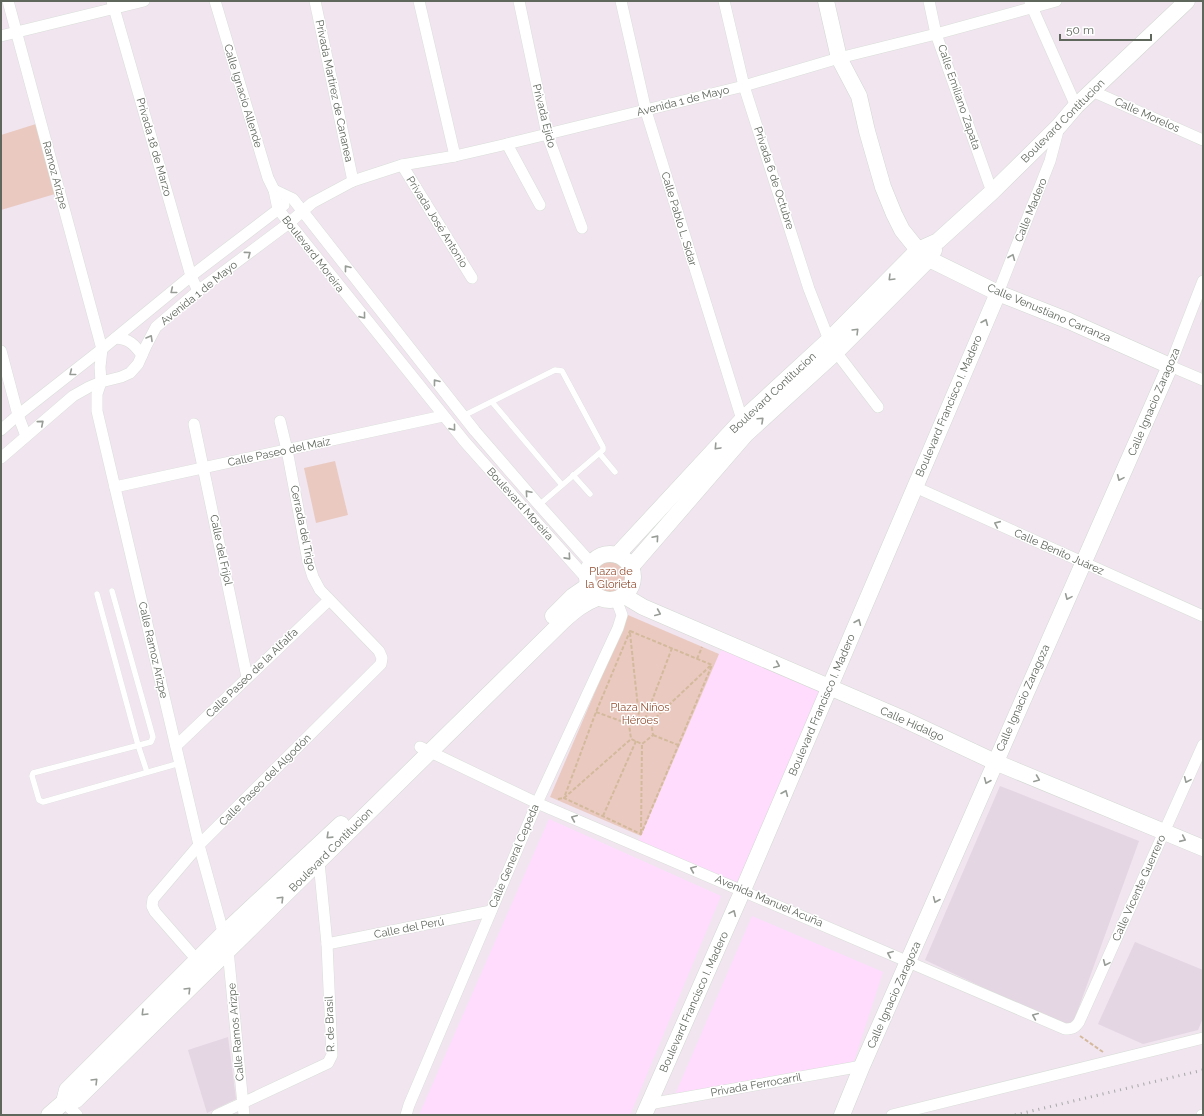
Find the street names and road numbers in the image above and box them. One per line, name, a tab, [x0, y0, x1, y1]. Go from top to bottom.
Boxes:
street label: Privada Martirez de Cananea	[313, 19, 355, 163]
street label: Calle Ignacio Allende	[221, 43, 265, 150]
street label: Calle Emiliano Zapata	[935, 43, 983, 151]
street label: Boulevard Contitucion	[1018, 76, 1108, 166]
street label: Privada Ejido	[530, 83, 558, 150]
street label: Avenida 1 de Mayo	[635, 83, 731, 119]
street label: Calle Morelos	[1112, 95, 1182, 135]
street label: Privada 18 de Marzo	[134, 96, 174, 198]
street label: Privada 6 de Octubre	[751, 125, 797, 232]
street label: Ramoz Arizpe	[40, 140, 70, 211]
street label: Calle Pablo L. Sidar	[658, 170, 700, 268]
street label: Privada José Antonio	[404, 174, 471, 271]
street label: Calle Madero	[1012, 176, 1050, 244]
street label: Boulevard Moreira	[279, 213, 347, 295]
street label: Avenida 1 de Mayo	[158, 258, 240, 328]
street label: Calle Venustiano Carranza	[985, 281, 1113, 345]
street label: Boulevard Francisco I. Madero	[913, 333, 985, 479]
street label: Calle Ignacio Zaragoza	[1125, 346, 1183, 458]
street label: Boulevard Contitucion	[727, 350, 819, 436]
street label: Calle Paseo del Maíz	[226, 435, 332, 469]
street label: Boulevard Moreira	[484, 465, 556, 543]
street label: Cerrada del Trigo	[288, 484, 319, 572]
street label: Calle del Frijol	[207, 513, 235, 587]
street label: Calle Benito Juárez	[1012, 526, 1107, 578]
street label: Calle Ramoz Arizpe	[136, 600, 171, 700]
street label: Calle Paseo de la Alfalfa	[203, 626, 301, 720]
street label: Boulevard Francisco I. Madero	[786, 632, 858, 778]
street label: Calle Ignacio Zaragoza	[994, 642, 1052, 754]
street label: Calle Hidalgo	[878, 704, 946, 744]
street label: Calle Paseo del Algodón	[216, 731, 314, 829]
street label: Calle General Cepeda	[486, 802, 542, 910]
street label: Boulevard Contitucion	[286, 805, 376, 895]
street label: Calle Vicente Guerrero	[1110, 832, 1169, 943]
street label: Avenida Manuel Acuña	[713, 872, 825, 930]
street label: Calle del Perú	[373, 915, 445, 941]
street label: Boulevard Francisco I. Madero	[657, 929, 731, 1074]
street label: Calle Ignacio Zaragoza	[865, 939, 923, 1051]
street label: Calle Ramos Arizpe	[225, 982, 247, 1082]
street label: R. de Brasil	[323, 996, 337, 1052]
street label: Privada Ferrocarril	[709, 1071, 803, 1099]

